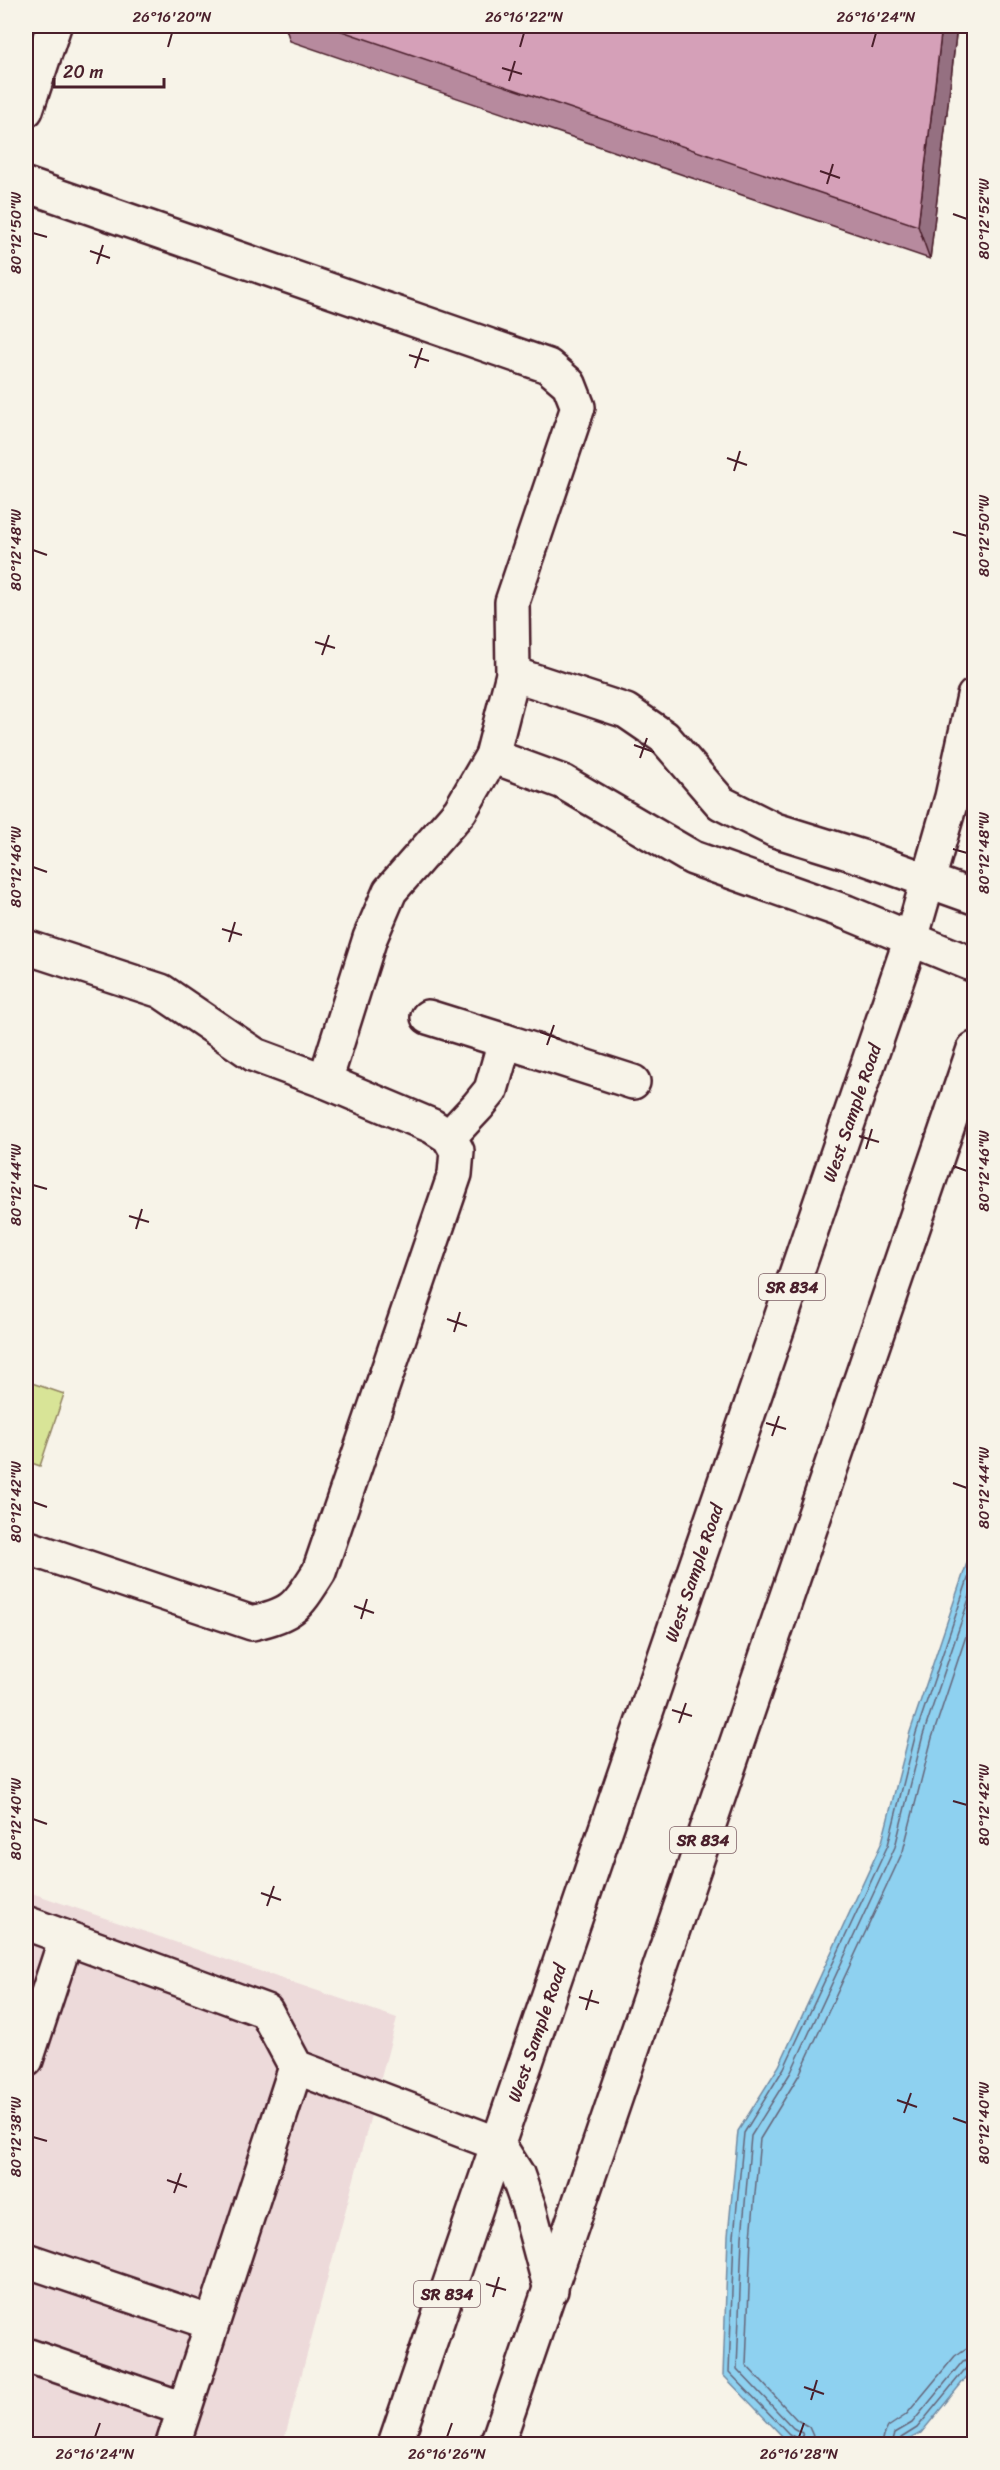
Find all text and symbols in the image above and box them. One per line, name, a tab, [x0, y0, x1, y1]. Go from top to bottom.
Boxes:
text: 26°16'20"N	[133, 4, 212, 30]
text: 26°16'22"N	[485, 4, 564, 30]
text: 26°16'24"N	[837, 4, 916, 30]
scale bar	[54, 51, 164, 89]
text: 20 m	[63, 56, 103, 88]
text: 80°12'52"W	[971, 178, 997, 260]
text: 80°12'50"W	[3, 192, 29, 274]
text: 80°12'50"W	[971, 495, 997, 577]
text: 80°12'48"W	[3, 509, 29, 591]
text: 80°12'48"W	[971, 812, 997, 894]
text: 80°12'46"W	[3, 826, 29, 908]
street label: West Sample Road	[813, 1038, 891, 1187]
text: 80°12'46"W	[971, 1130, 997, 1212]
text: 80°12'44"W	[3, 1143, 29, 1226]
road number: SR 834	[759, 1274, 825, 1300]
text: 80°12'44"W	[971, 1446, 997, 1529]
text: 80°12'42"W	[3, 1461, 29, 1543]
street label: West Sample Road	[655, 1498, 733, 1647]
text: 80°12'42"W	[971, 1764, 997, 1846]
text: 80°12'40"W	[3, 1777, 29, 1860]
road number: SR 834	[670, 1827, 736, 1853]
street label: West Sample Road	[498, 1958, 576, 2107]
text: 80°12'40"W	[971, 2081, 997, 2164]
text: 80°12'38"W	[3, 2096, 29, 2177]
road number: SR 834	[414, 2281, 480, 2307]
text: 26°16'24"N	[56, 2441, 135, 2467]
text: 26°16'26"N	[408, 2441, 487, 2467]
text: 26°16'28"N	[760, 2441, 839, 2467]

